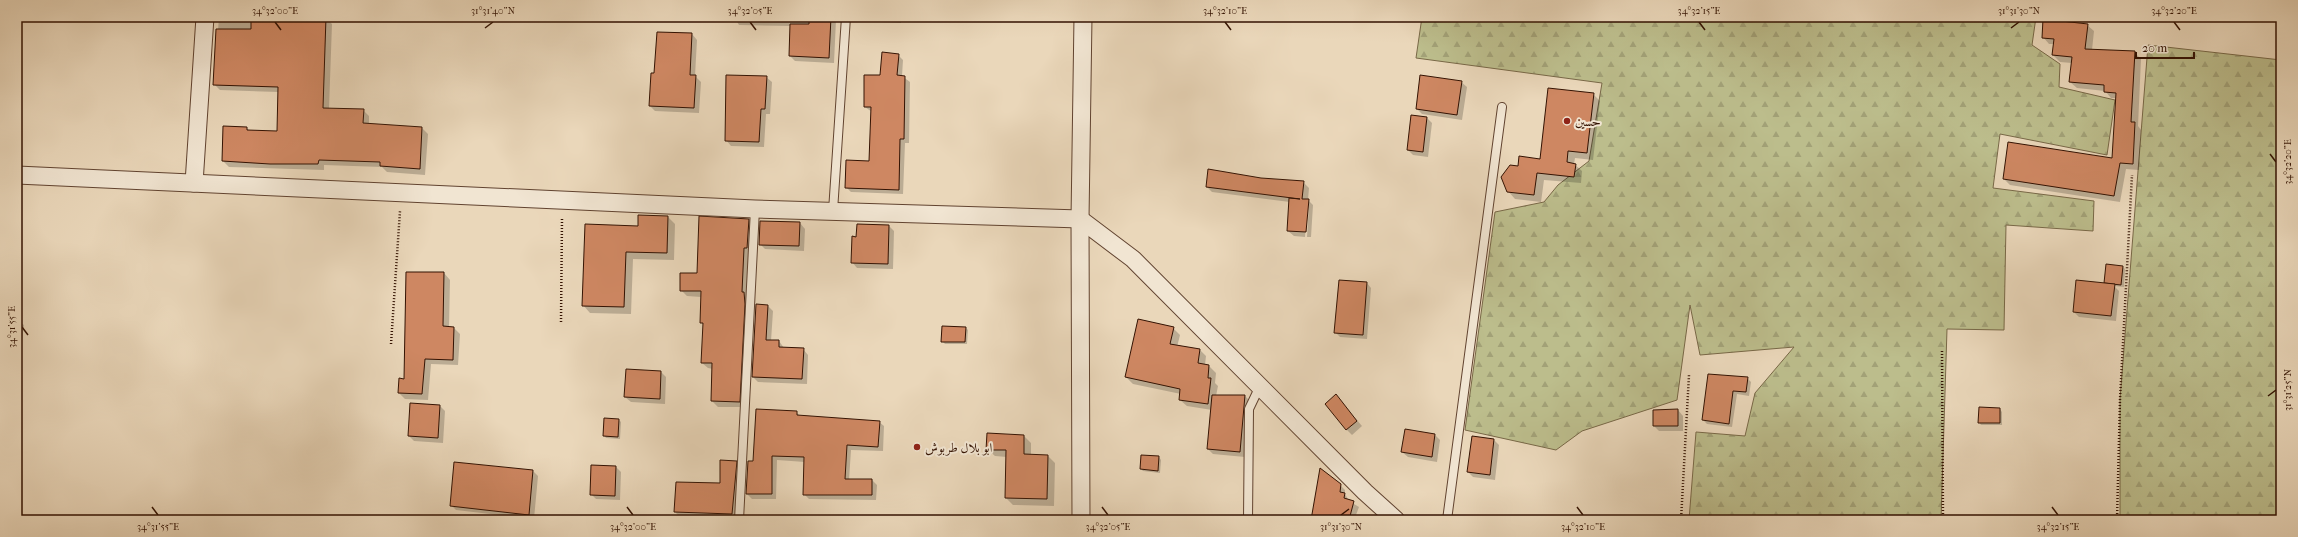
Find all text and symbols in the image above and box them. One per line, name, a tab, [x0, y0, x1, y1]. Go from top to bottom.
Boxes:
text: 34°32'00"E	[252, 5, 298, 17]
text: 31°31'40"N	[471, 5, 515, 17]
text: 34°32'05"E	[728, 5, 772, 17]
text: 34°32'10"E	[1203, 5, 1247, 17]
text: 34°32'15"E	[1678, 5, 1720, 17]
text: 31°31'30"N	[1998, 5, 2041, 17]
text: 34°32'20"E	[2151, 5, 2197, 17]
scale bar	[2136, 34, 2194, 60]
text: 20 m	[2142, 41, 2167, 55]
place label: حسين	[1575, 114, 1601, 129]
marker: حسين	[1562, 116, 1572, 126]
text: 34°32'20"E	[2282, 139, 2294, 185]
text: 34°31'55"E	[6, 306, 18, 348]
text: 31°31'25"N	[2282, 369, 2294, 411]
place label: ابو بلال طربوش	[925, 440, 993, 456]
marker: ابو بلال طربوش	[912, 442, 922, 452]
text: 34°31'55"E	[137, 521, 179, 533]
text: 34°32'00"E	[610, 521, 656, 533]
text: 34°32'05"E	[1086, 521, 1130, 533]
text: 31°31'30"N	[1320, 521, 1363, 533]
text: 34°32'10"E	[1561, 521, 1605, 533]
text: 34°32'15"E	[2037, 521, 2079, 533]

